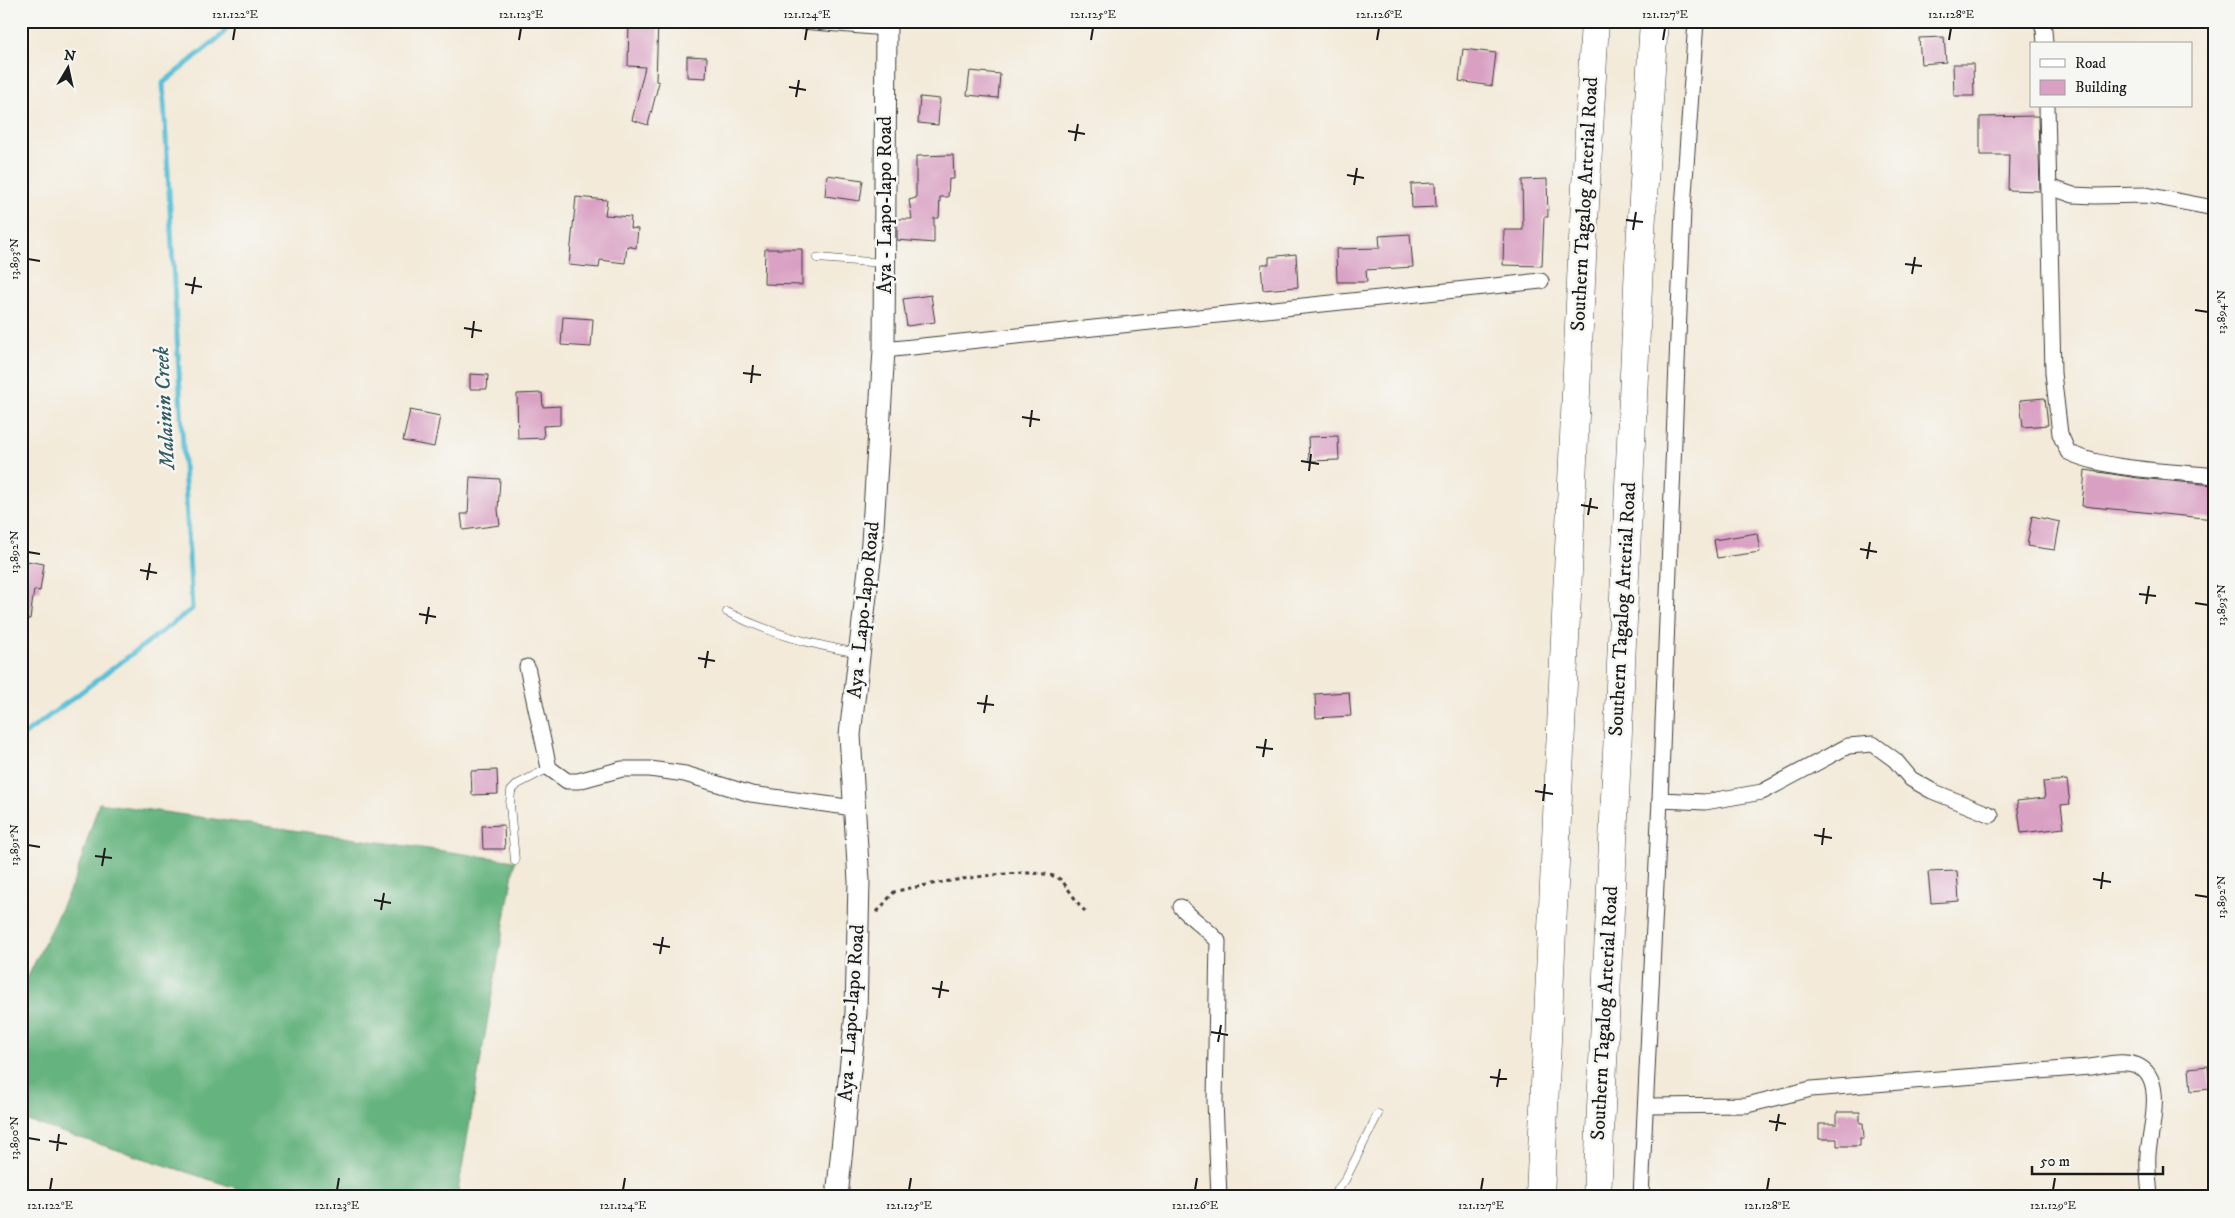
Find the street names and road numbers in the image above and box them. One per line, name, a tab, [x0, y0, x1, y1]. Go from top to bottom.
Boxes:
street label: Southern Tagalog Arterial Road	[1566, 76, 1604, 332]
street label: Aya - Lapo-lapo Road	[873, 116, 898, 294]
street label: Southern Tagalog Arterial Road	[1604, 481, 1642, 737]
street label: Aya - Lapo-lapo Road	[842, 520, 886, 700]
street label: Southern Tagalog Arterial Road	[1586, 885, 1624, 1141]
street label: Aya - Lapo-lapo Road	[833, 923, 871, 1103]

